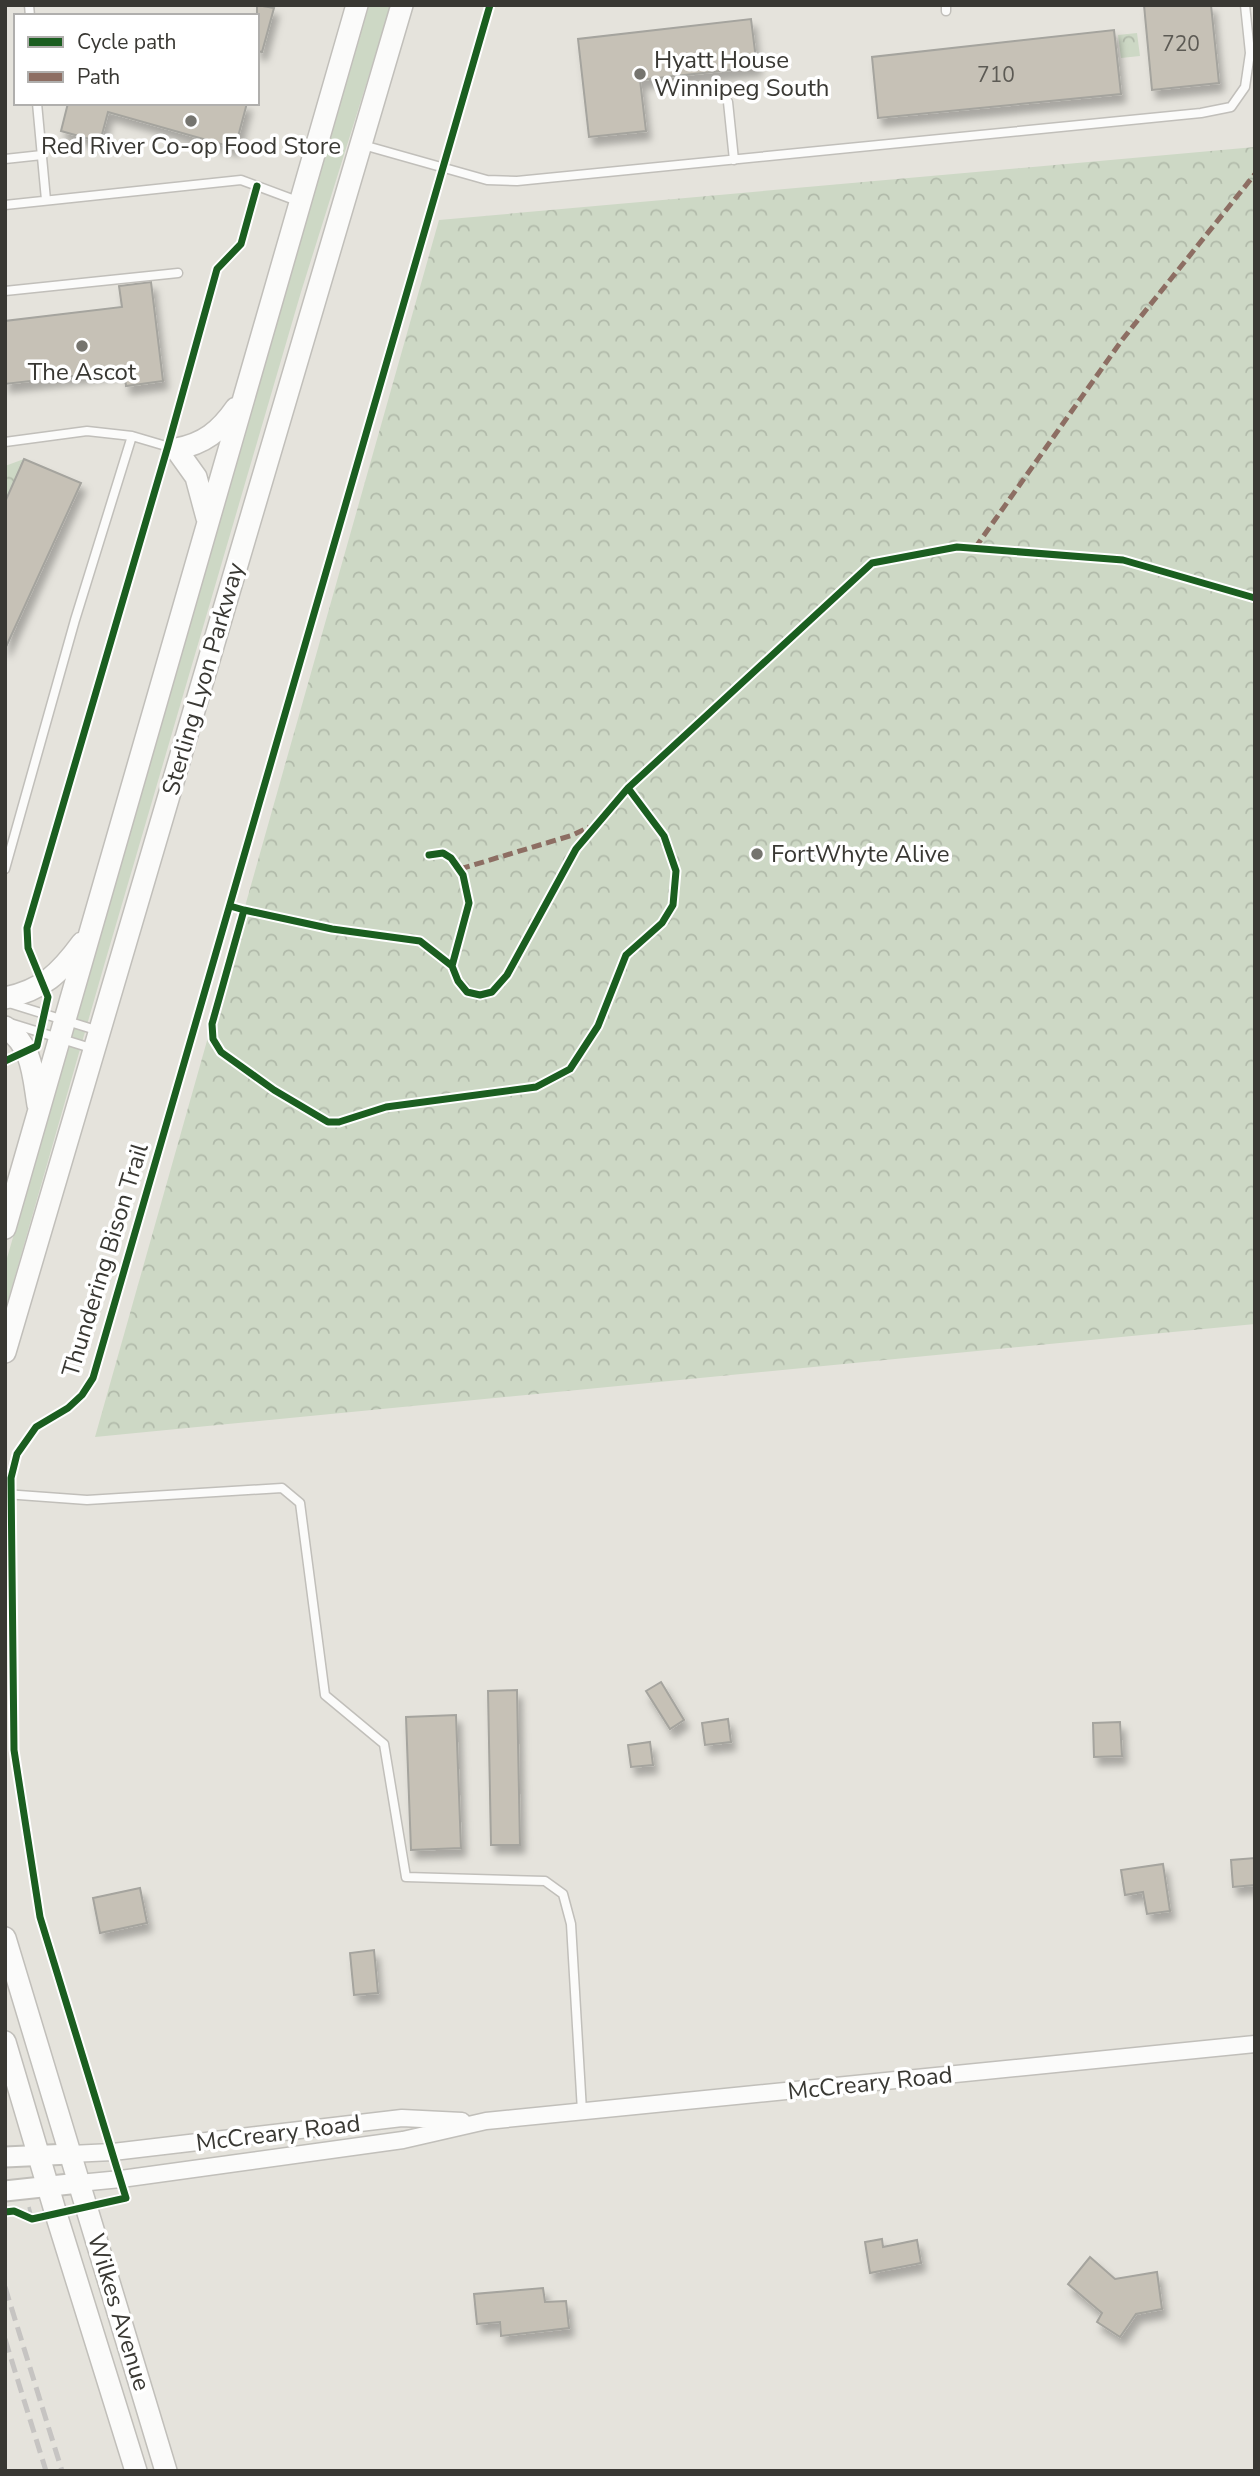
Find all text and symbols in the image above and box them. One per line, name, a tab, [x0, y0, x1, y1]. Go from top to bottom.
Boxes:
legend	[14, 14, 259, 105]
text: Cycle path	[77, 28, 176, 56]
house number: 720	[1162, 30, 1200, 58]
place label: Hyatt House Winnipeg South	[654, 44, 829, 104]
house number: 710	[977, 61, 1015, 89]
text: Path	[77, 63, 120, 91]
marker: Hyatt House Winnipeg South	[632, 66, 648, 82]
marker: Red River Co-op Food Store	[183, 113, 199, 129]
place label: Red River Co-op Food Store	[41, 130, 341, 162]
marker: The Ascot	[74, 338, 90, 354]
place label: The Ascot	[28, 356, 137, 388]
street label: Sterling Lyon Parkway	[154, 558, 252, 799]
place label: FortWhyte Alive	[771, 838, 950, 870]
marker: FortWhyte Alive	[749, 846, 765, 862]
street label: Thundering Bison Trail	[54, 1139, 156, 1381]
street label: McCreary Road	[786, 2058, 954, 2108]
street label: McCreary Road	[194, 2107, 362, 2159]
street label: Wilkes Avenue	[80, 2229, 158, 2395]

